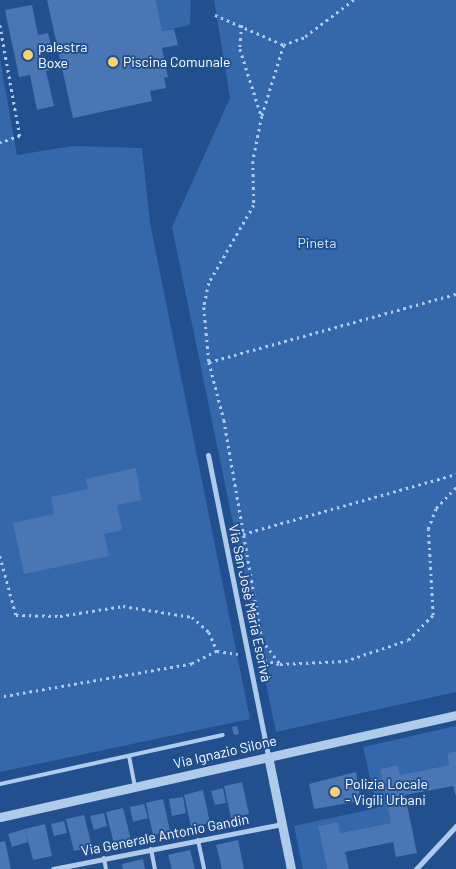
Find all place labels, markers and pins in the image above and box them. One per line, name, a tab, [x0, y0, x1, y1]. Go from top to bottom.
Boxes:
place label: palestra Boxe	[38, 39, 87, 72]
marker: palestra Boxe	[22, 49, 34, 61]
place label: Piscina Comunale	[123, 54, 231, 70]
marker: Piscina Comunale	[107, 56, 119, 68]
place label: Polizia Locale - Vigili Urbani	[345, 776, 428, 809]
marker: Polizia Locale - Vigili Urbani	[329, 786, 341, 798]

